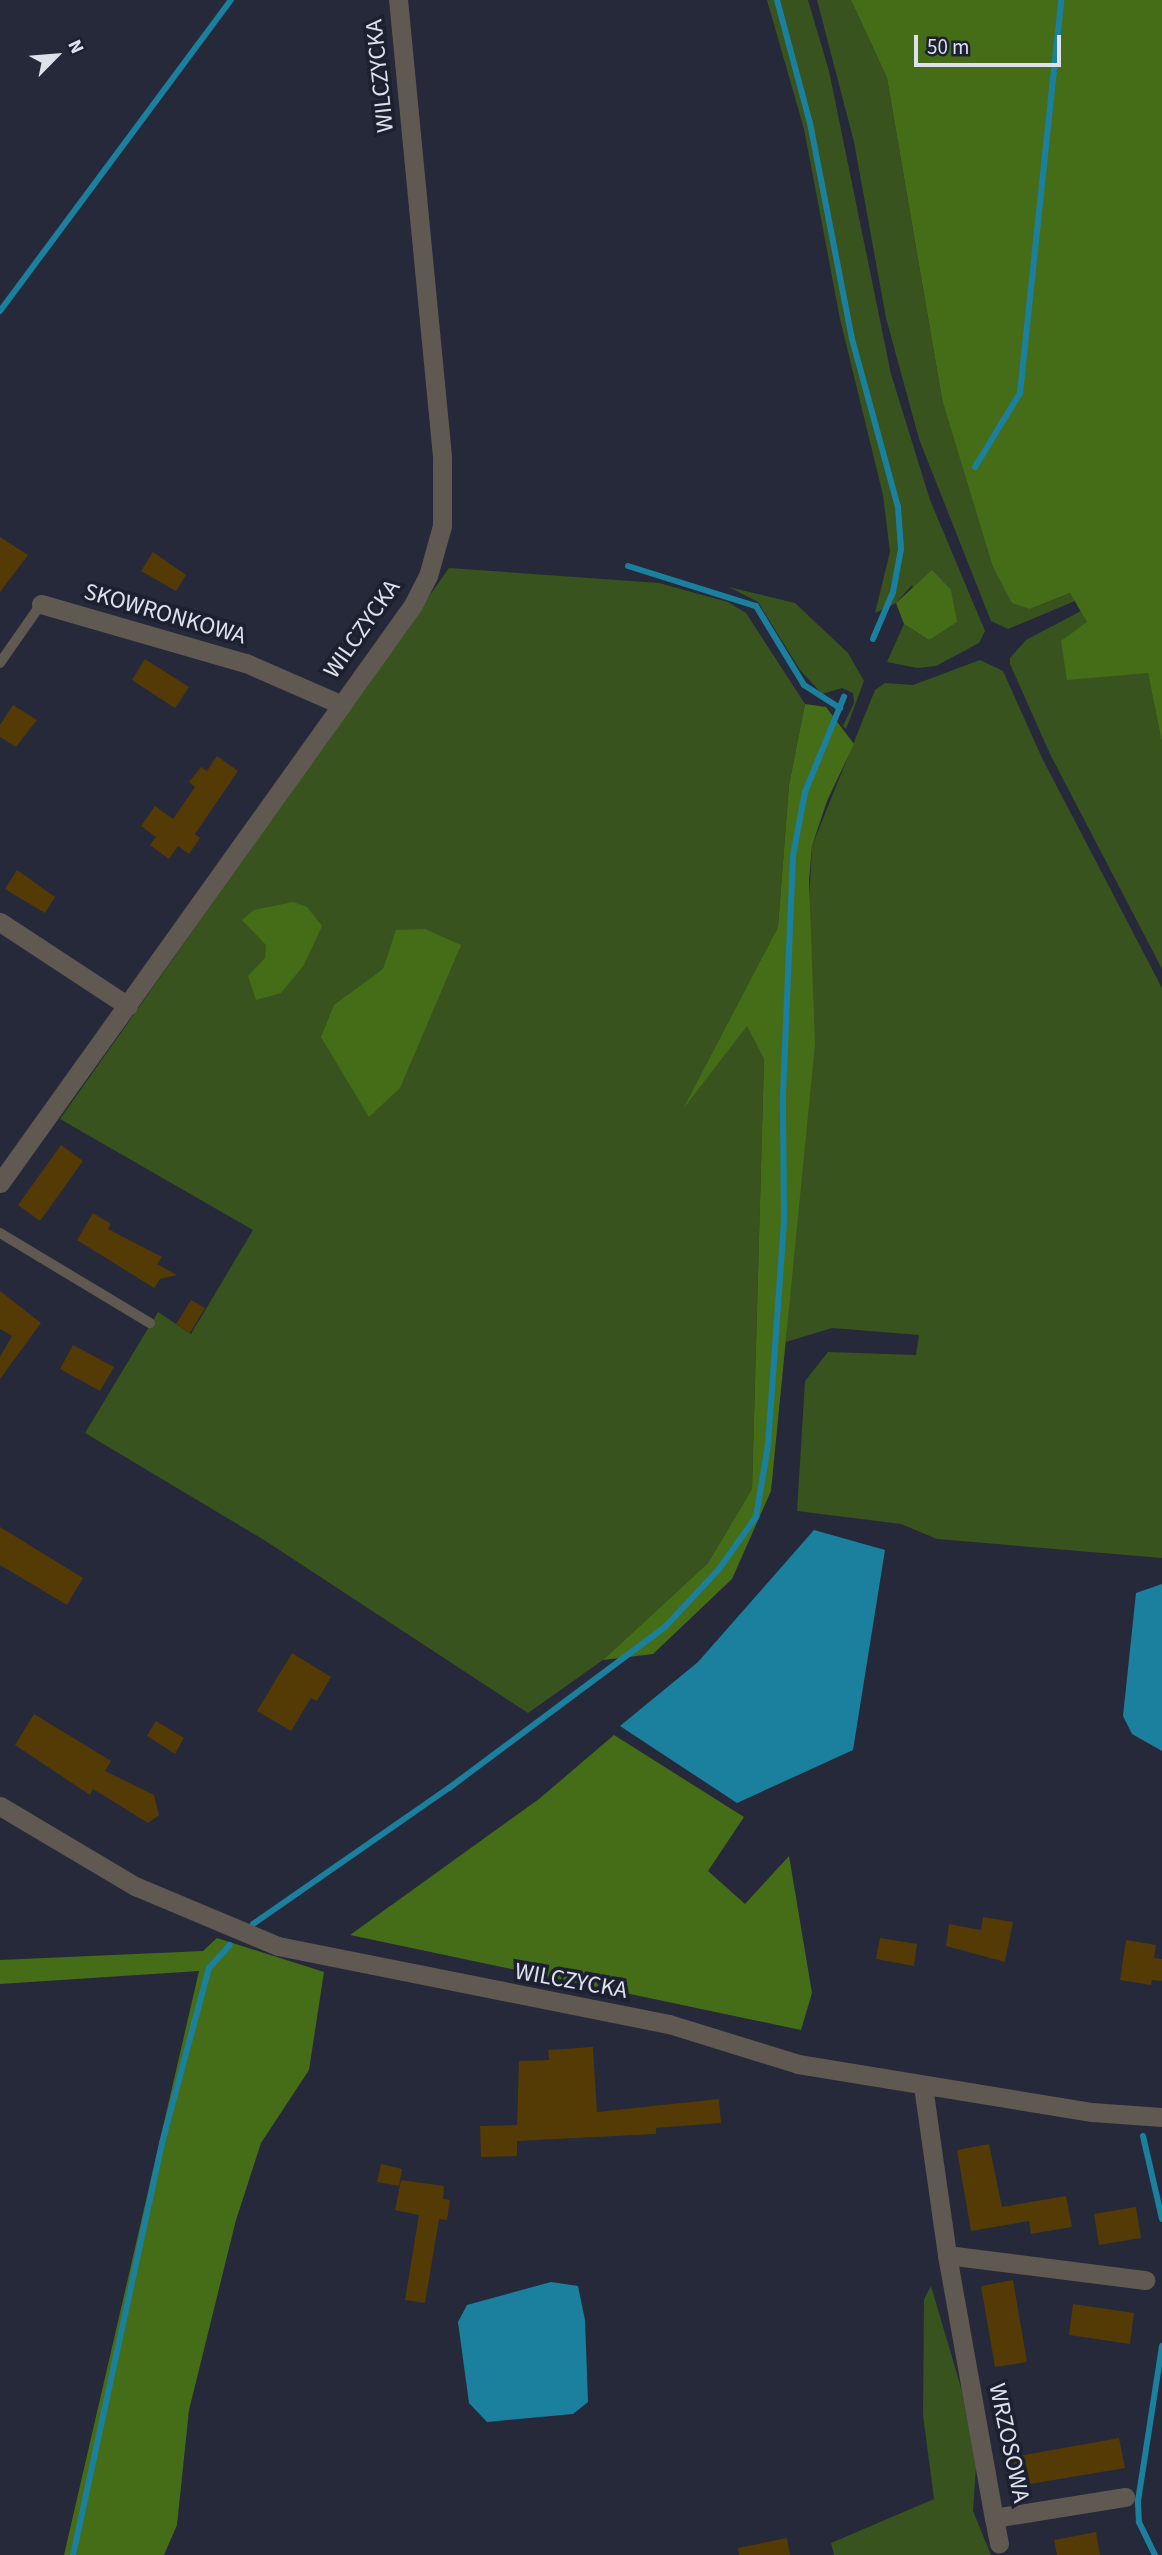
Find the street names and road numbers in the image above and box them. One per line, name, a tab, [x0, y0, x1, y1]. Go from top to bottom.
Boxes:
street label: WILCZYCKA	[360, 18, 400, 134]
street label: WILCZYCKA	[318, 574, 406, 684]
street label: SKOWRONKOWA	[81, 577, 249, 651]
street label: WILCZYCKA	[512, 1957, 630, 2005]
street label: WRZOSOWA	[982, 2381, 1036, 2505]

